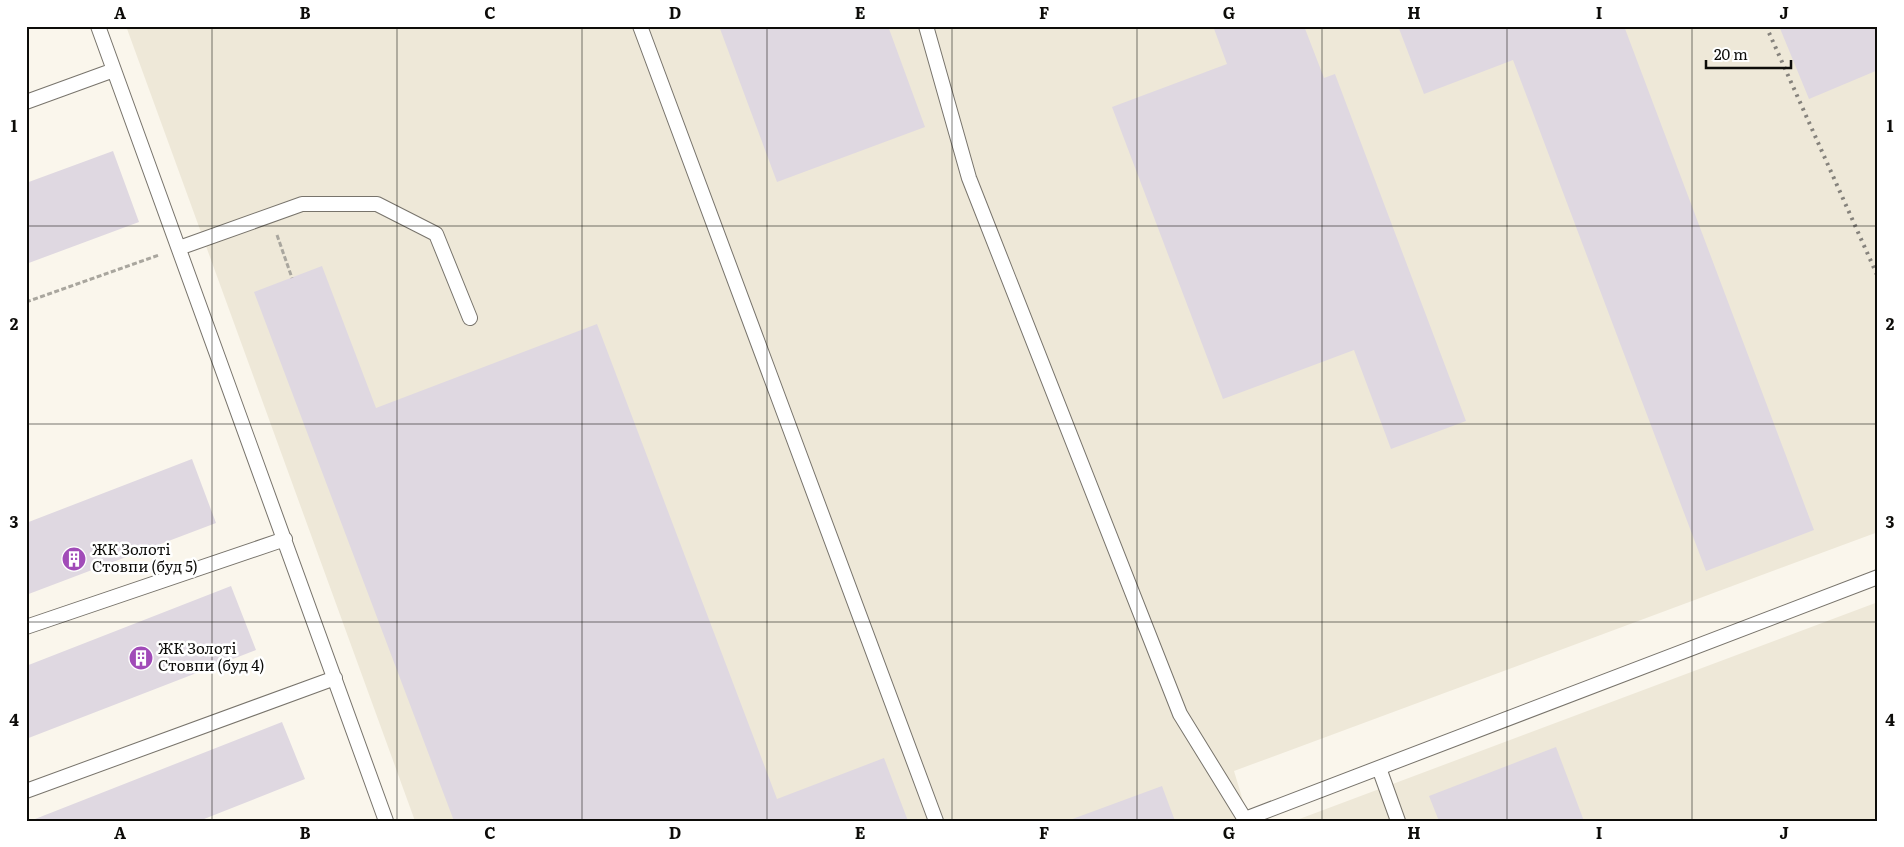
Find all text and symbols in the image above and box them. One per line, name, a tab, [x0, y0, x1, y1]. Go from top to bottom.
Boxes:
text: A	[114, 0, 126, 24]
text: B	[299, 0, 311, 24]
text: C	[484, 0, 496, 24]
text: D	[669, 0, 681, 24]
text: E	[855, 0, 866, 24]
text: F	[1039, 0, 1049, 24]
text: G	[1223, 0, 1235, 24]
text: H	[1407, 0, 1421, 24]
text: I	[1596, 0, 1602, 24]
text: J	[1779, 0, 1789, 24]
scale bar	[1706, 38, 1792, 70]
text: 20 m	[1714, 42, 1748, 65]
text: 1	[11, 113, 18, 137]
text: 1	[1887, 113, 1894, 137]
text: 2	[10, 311, 19, 335]
text: 2	[1886, 311, 1895, 335]
text: 3	[10, 509, 19, 533]
text: 3	[1886, 509, 1895, 533]
place label: ЖК Золоті Стовпи (буд 5)	[92, 537, 198, 577]
building icon: ЖК Золоті Стовпи (буд 5)	[61, 546, 87, 572]
place label: ЖК Золоті Стовпи (буд 4)	[158, 636, 264, 676]
building icon: ЖК Золоті Стовпи (буд 4)	[128, 645, 154, 671]
text: 4	[9, 707, 19, 731]
text: 4	[1885, 707, 1895, 731]
text: A	[114, 820, 126, 844]
text: B	[299, 820, 311, 844]
text: C	[484, 820, 496, 844]
text: D	[669, 820, 681, 844]
text: E	[855, 820, 866, 844]
text: F	[1039, 820, 1049, 844]
text: G	[1223, 820, 1235, 844]
text: H	[1407, 820, 1421, 844]
text: I	[1596, 820, 1602, 844]
text: J	[1779, 820, 1789, 844]

